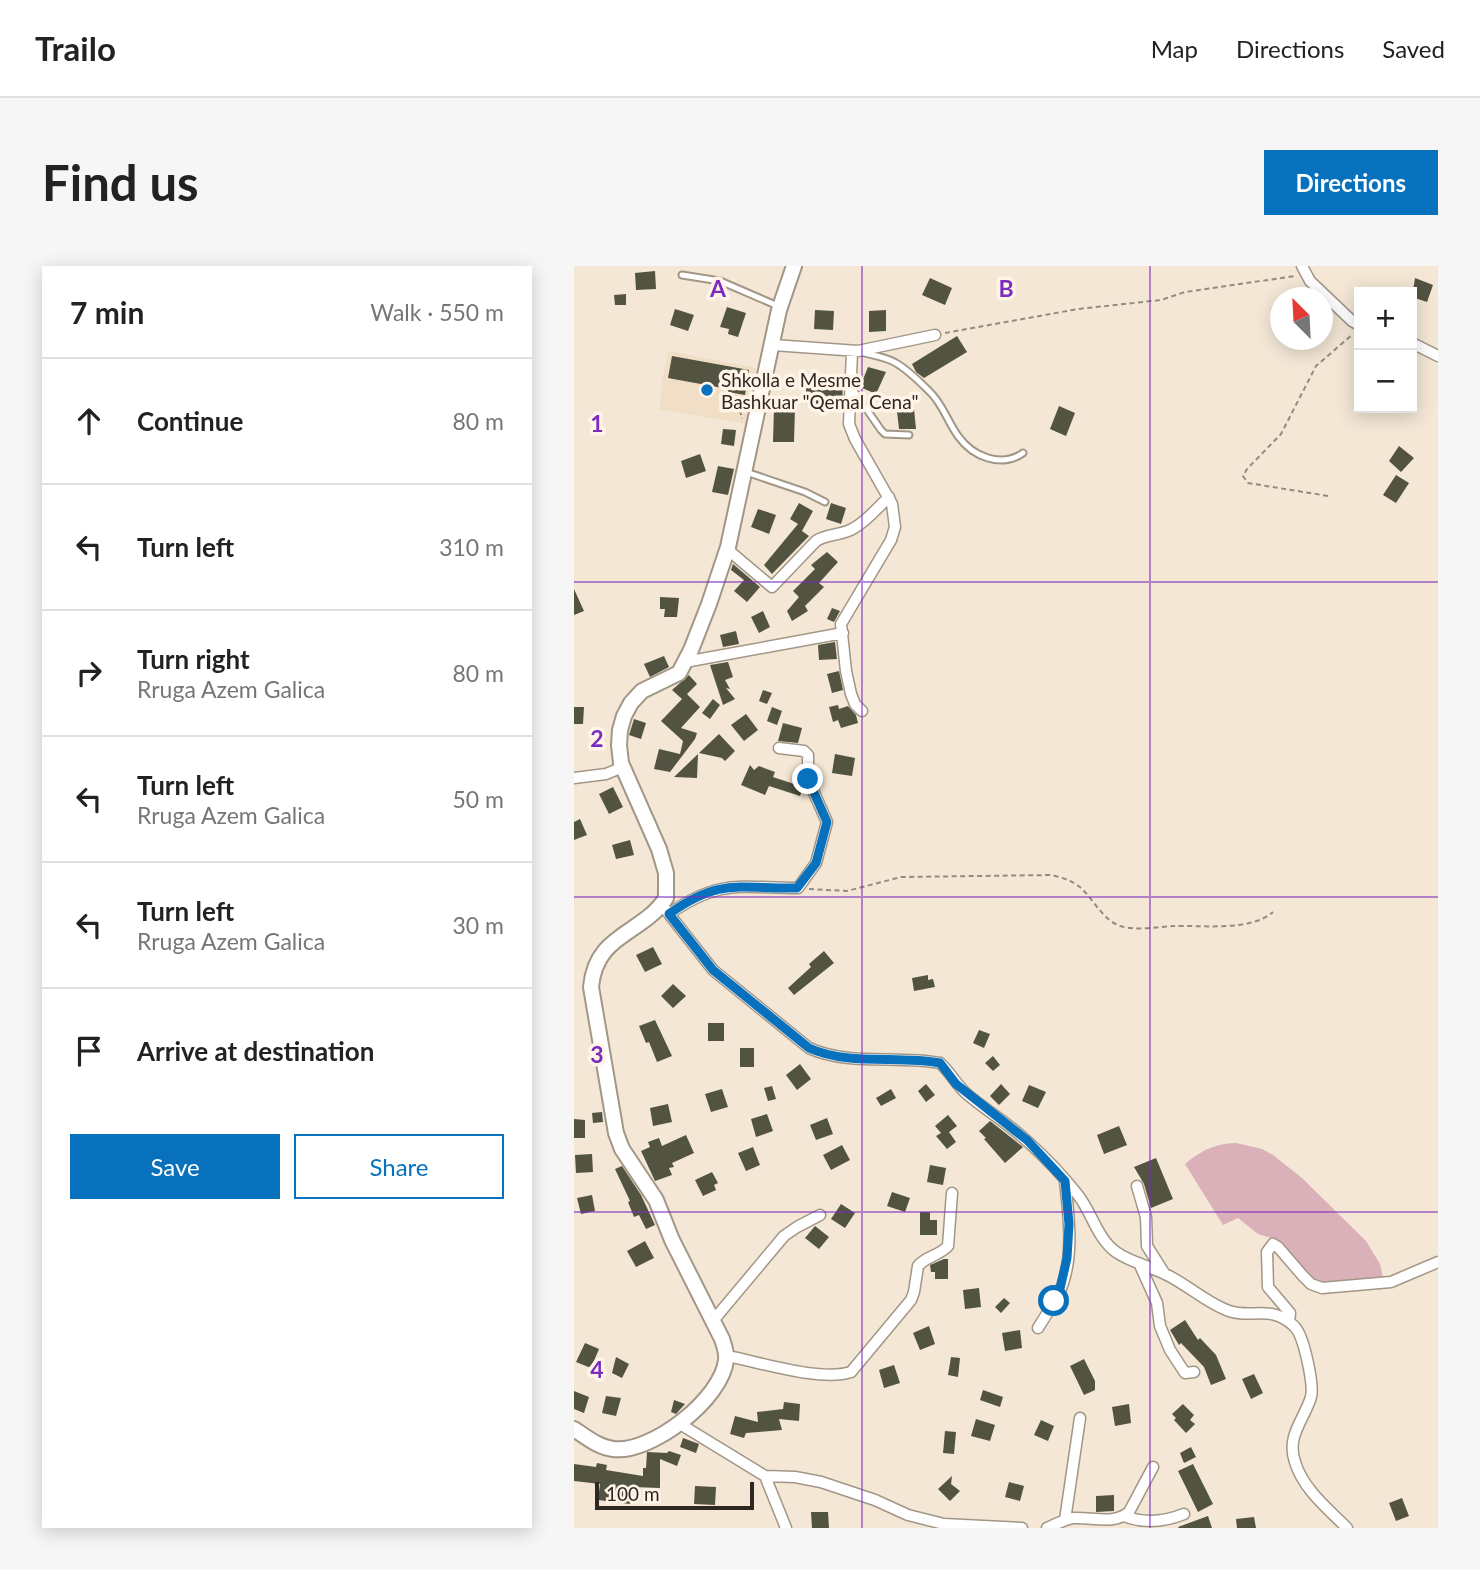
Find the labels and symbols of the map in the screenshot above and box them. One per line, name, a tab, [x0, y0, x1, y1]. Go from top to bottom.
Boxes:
text: A	[709, 274, 727, 302]
text: B	[998, 274, 1014, 302]
north arrow	[1270, 287, 1333, 350]
place label: Shkolla e Mesme Bashkuar "Qemal Cena"	[721, 368, 918, 413]
marker: Shkolla e Mesme Bashkuar "Qemal Cena"	[699, 382, 715, 398]
text: 1	[590, 409, 604, 437]
text: 2	[590, 724, 604, 752]
route end	[792, 763, 823, 794]
text: 3	[590, 1040, 604, 1068]
route start	[1038, 1285, 1069, 1316]
text: 4	[590, 1355, 604, 1383]
scale bar	[595, 1479, 754, 1511]

